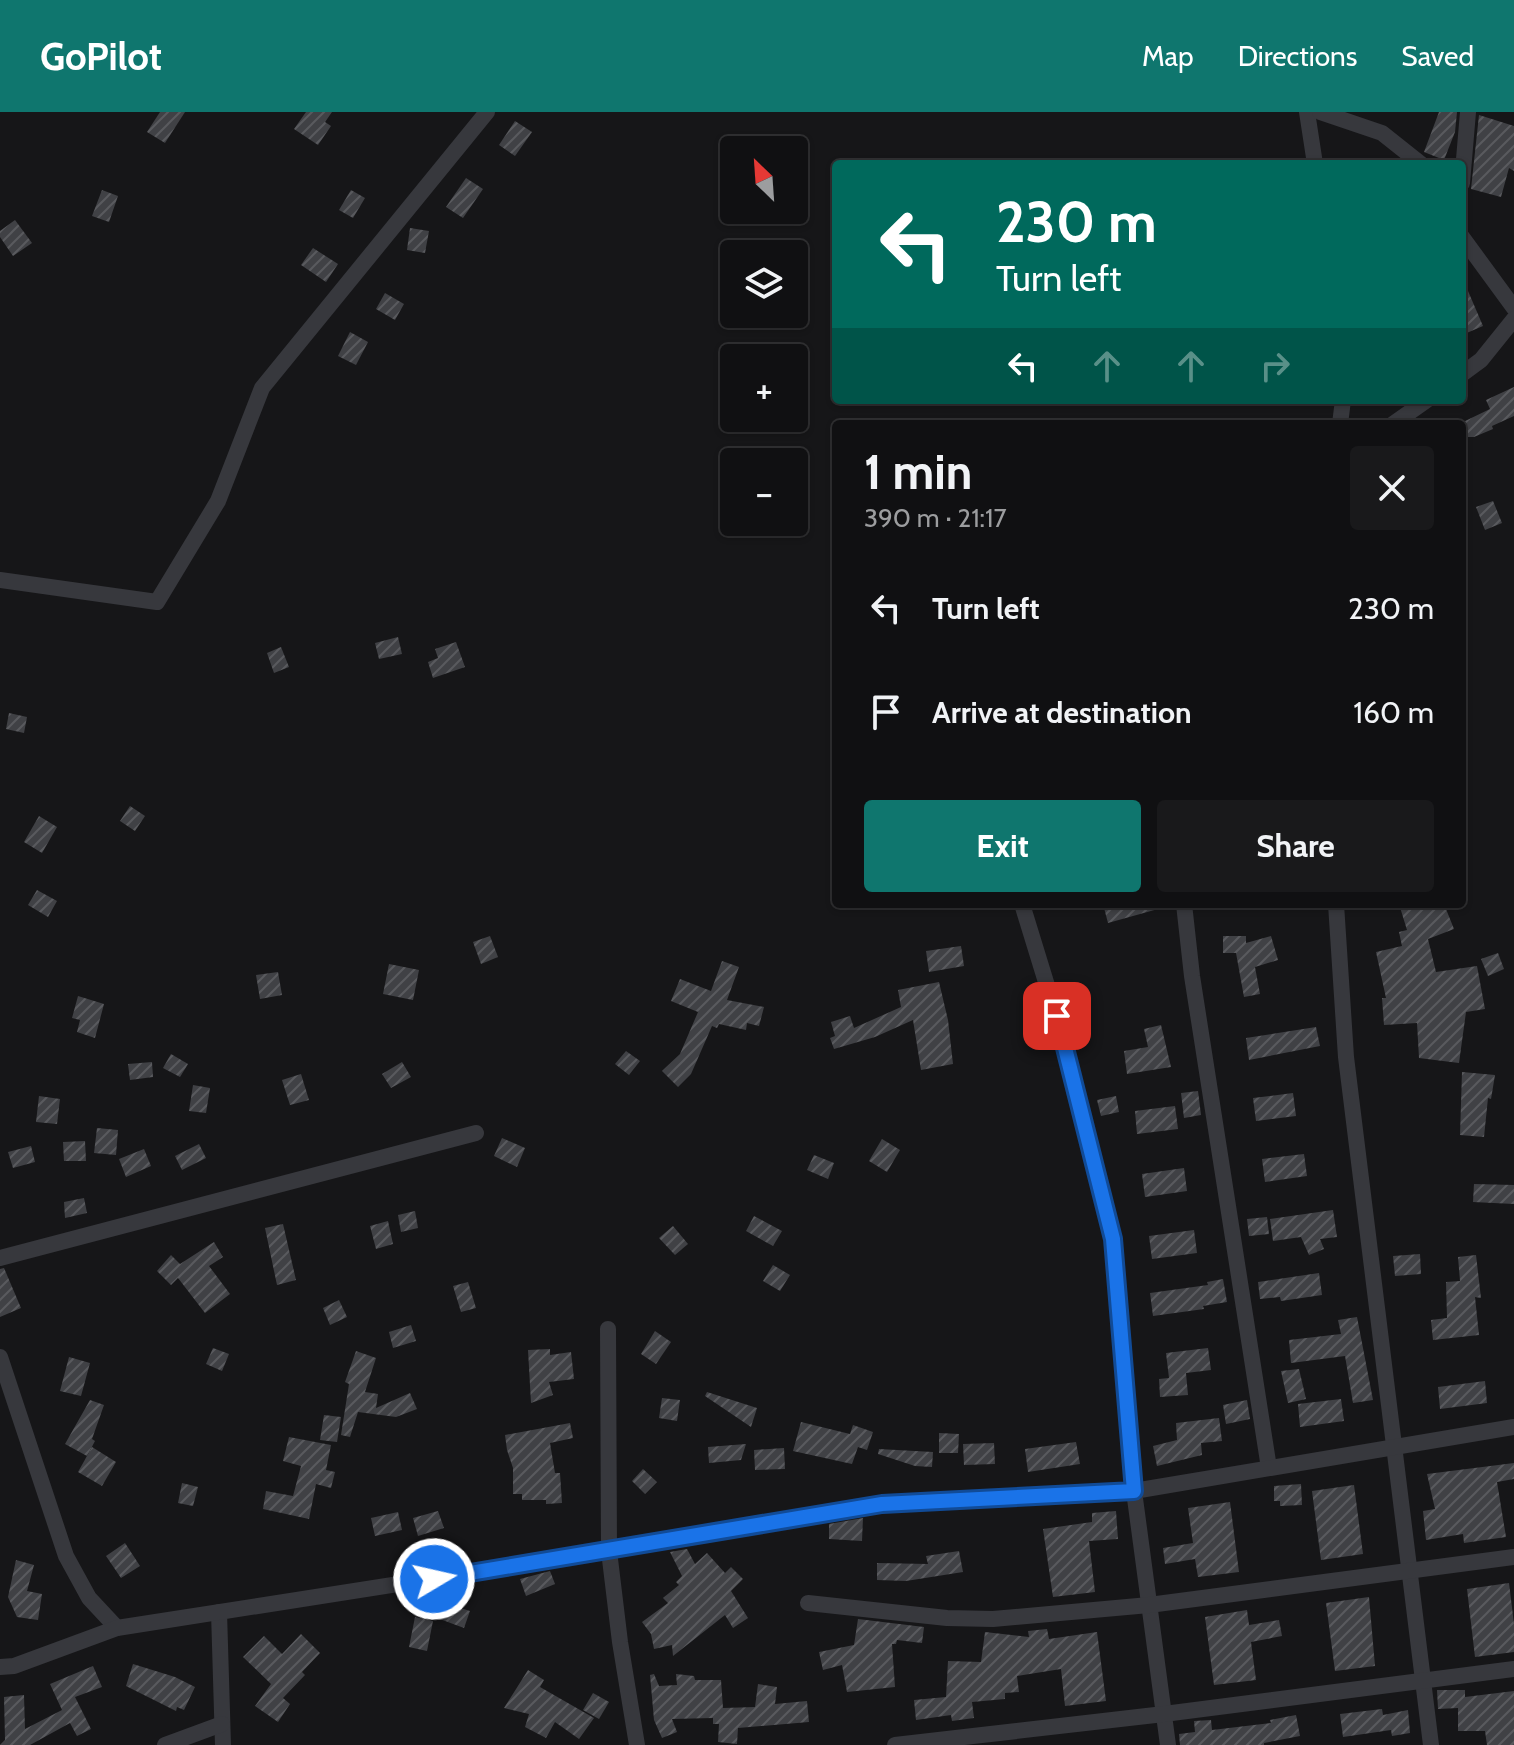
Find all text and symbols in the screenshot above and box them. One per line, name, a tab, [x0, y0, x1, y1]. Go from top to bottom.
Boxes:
text: GoPilot	[40, 33, 162, 80]
text: Map	[1142, 39, 1194, 73]
text: Directions	[1238, 39, 1357, 73]
text: Saved	[1401, 39, 1474, 73]
north arrow	[720, 136, 808, 224]
map controls	[720, 136, 808, 536]
text: 230 m	[996, 188, 1157, 256]
icon: left	[864, 192, 968, 296]
button: layers	[720, 240, 808, 328]
text: Turn left	[996, 256, 1121, 300]
button: +	[720, 344, 808, 432]
icon: left	[1001, 344, 1045, 388]
icon: ahead	[1085, 344, 1129, 388]
icon: ahead	[1169, 344, 1213, 388]
icon: right	[1253, 344, 1297, 388]
text: 1 min	[864, 443, 972, 501]
button: close	[1350, 446, 1434, 530]
button: −	[720, 448, 808, 536]
text: 390 m · 21:17	[864, 502, 1007, 534]
icon: left	[864, 586, 908, 630]
text: Turn left	[932, 590, 1040, 627]
text: 230 m	[1348, 590, 1434, 627]
icon: arrive	[864, 690, 908, 734]
text: Arrive at destination	[932, 694, 1192, 731]
text: 160 m	[1353, 694, 1434, 731]
button: Exit	[864, 800, 1141, 892]
button: Share	[1157, 800, 1434, 892]
pin	[1023, 982, 1091, 1050]
icon: arrive	[1035, 994, 1079, 1038]
position arrow	[392, 1537, 476, 1621]

